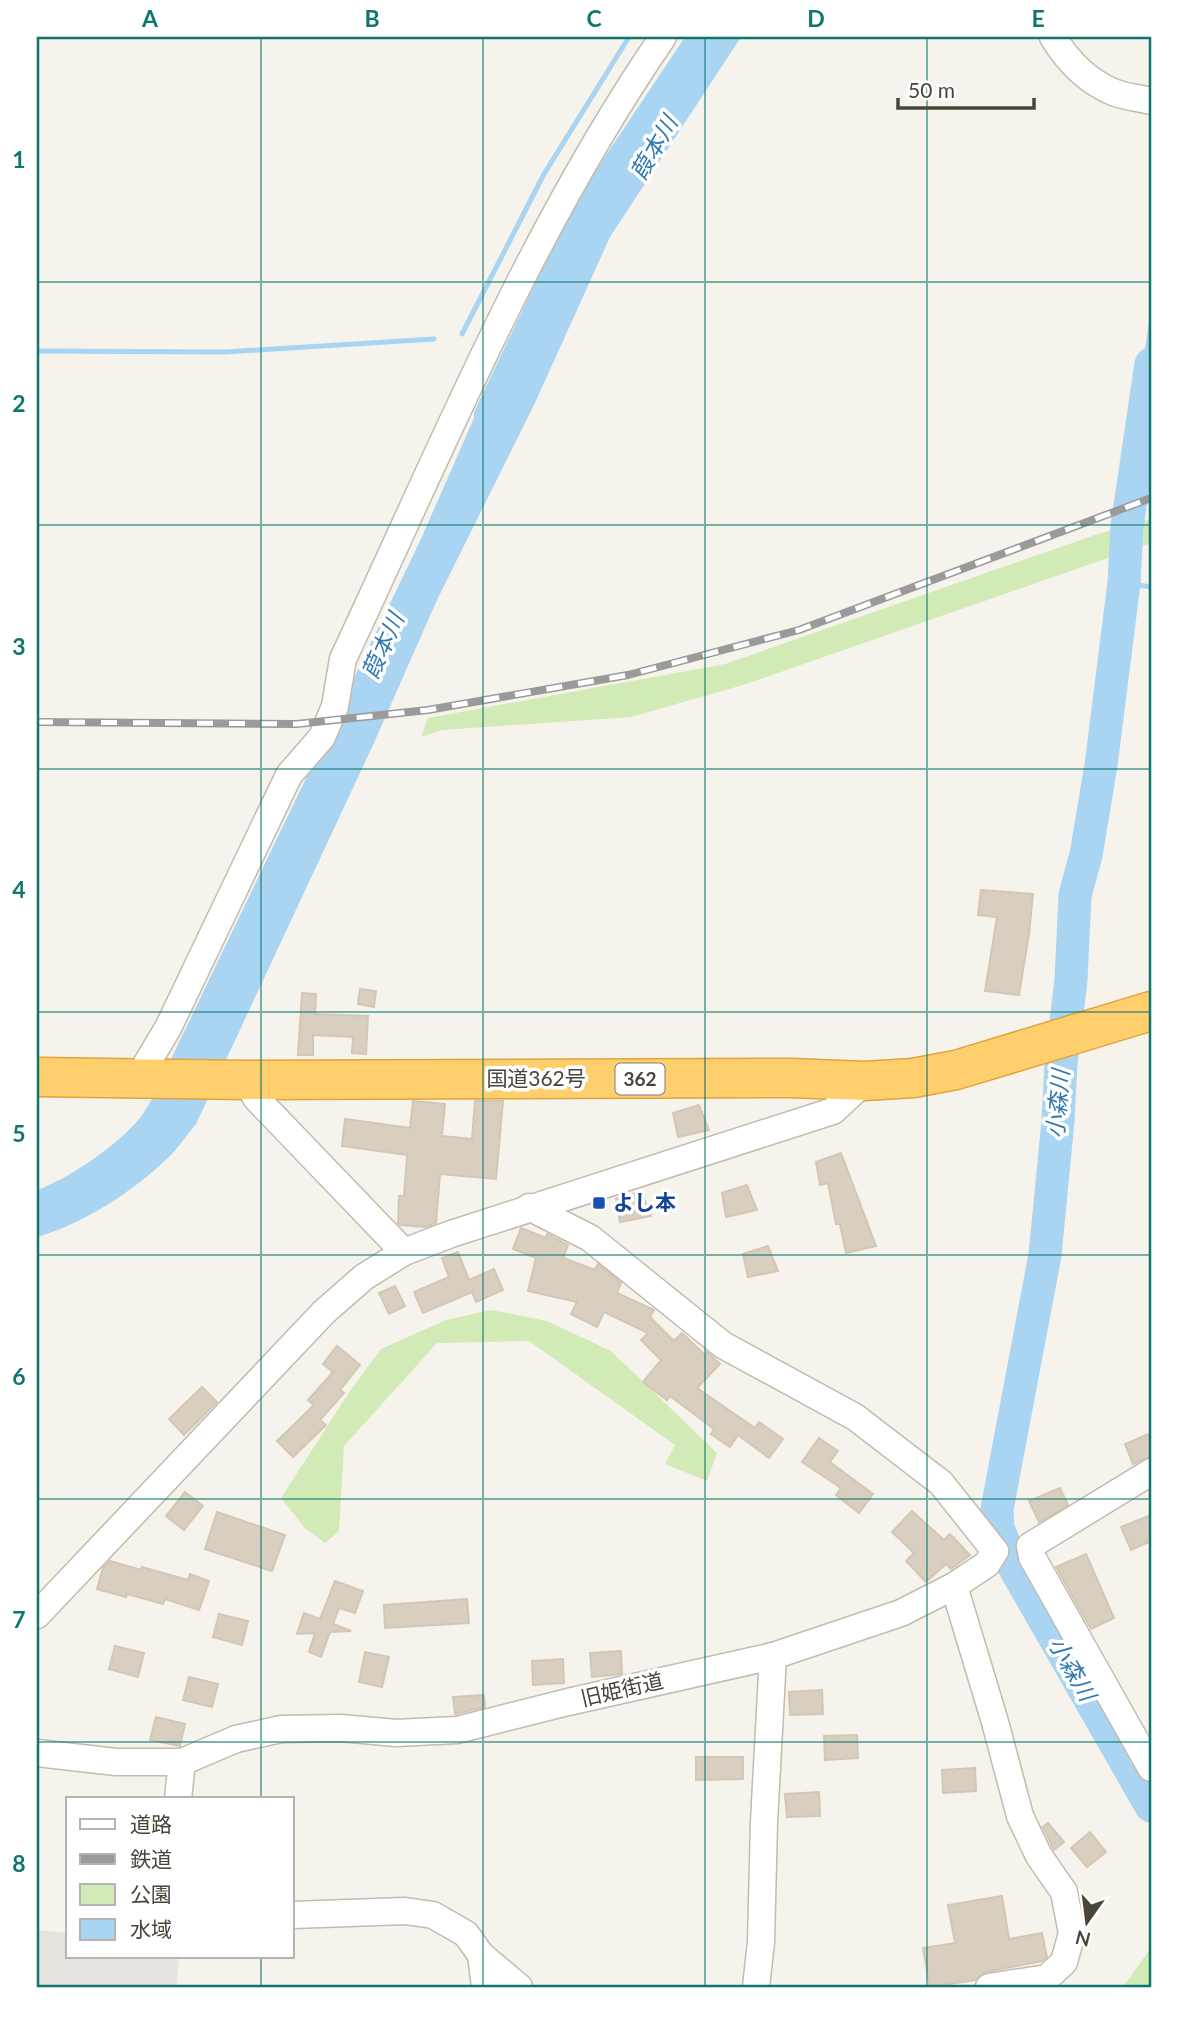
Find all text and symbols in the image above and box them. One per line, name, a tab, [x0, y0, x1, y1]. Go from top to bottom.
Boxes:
text: A	[141, 4, 159, 32]
text: B	[364, 4, 380, 32]
text: C	[586, 4, 602, 32]
text: D	[807, 4, 825, 32]
text: E	[1031, 4, 1045, 32]
scale bar	[898, 66, 1034, 110]
text: 50 m	[908, 77, 955, 102]
water label: 葭本川	[624, 108, 684, 184]
text: 1	[12, 145, 26, 173]
text: 2	[12, 389, 26, 417]
water label: 葭本川	[355, 606, 410, 683]
text: 3	[12, 632, 26, 660]
text: 4	[12, 875, 26, 903]
road number: 362	[616, 1064, 664, 1094]
street label: 国道362号	[486, 1065, 586, 1090]
water label: 小森川	[1040, 1065, 1074, 1140]
text: 5	[12, 1119, 26, 1147]
place label: よし本	[613, 1189, 676, 1214]
marker: よし本	[591, 1195, 607, 1211]
text: 6	[12, 1362, 26, 1390]
text: 7	[12, 1605, 26, 1633]
water label: 小森川	[1043, 1632, 1104, 1708]
street label: 旧姫街道	[578, 1667, 665, 1710]
legend	[66, 1797, 294, 1958]
text: 道路	[130, 1811, 172, 1836]
text: 鉄道	[130, 1846, 172, 1871]
text: 8	[12, 1849, 26, 1877]
text: 公園	[130, 1881, 172, 1906]
north arrow	[1052, 1888, 1122, 1958]
text: 水域	[130, 1916, 172, 1941]
text: N	[1073, 1926, 1093, 1952]

